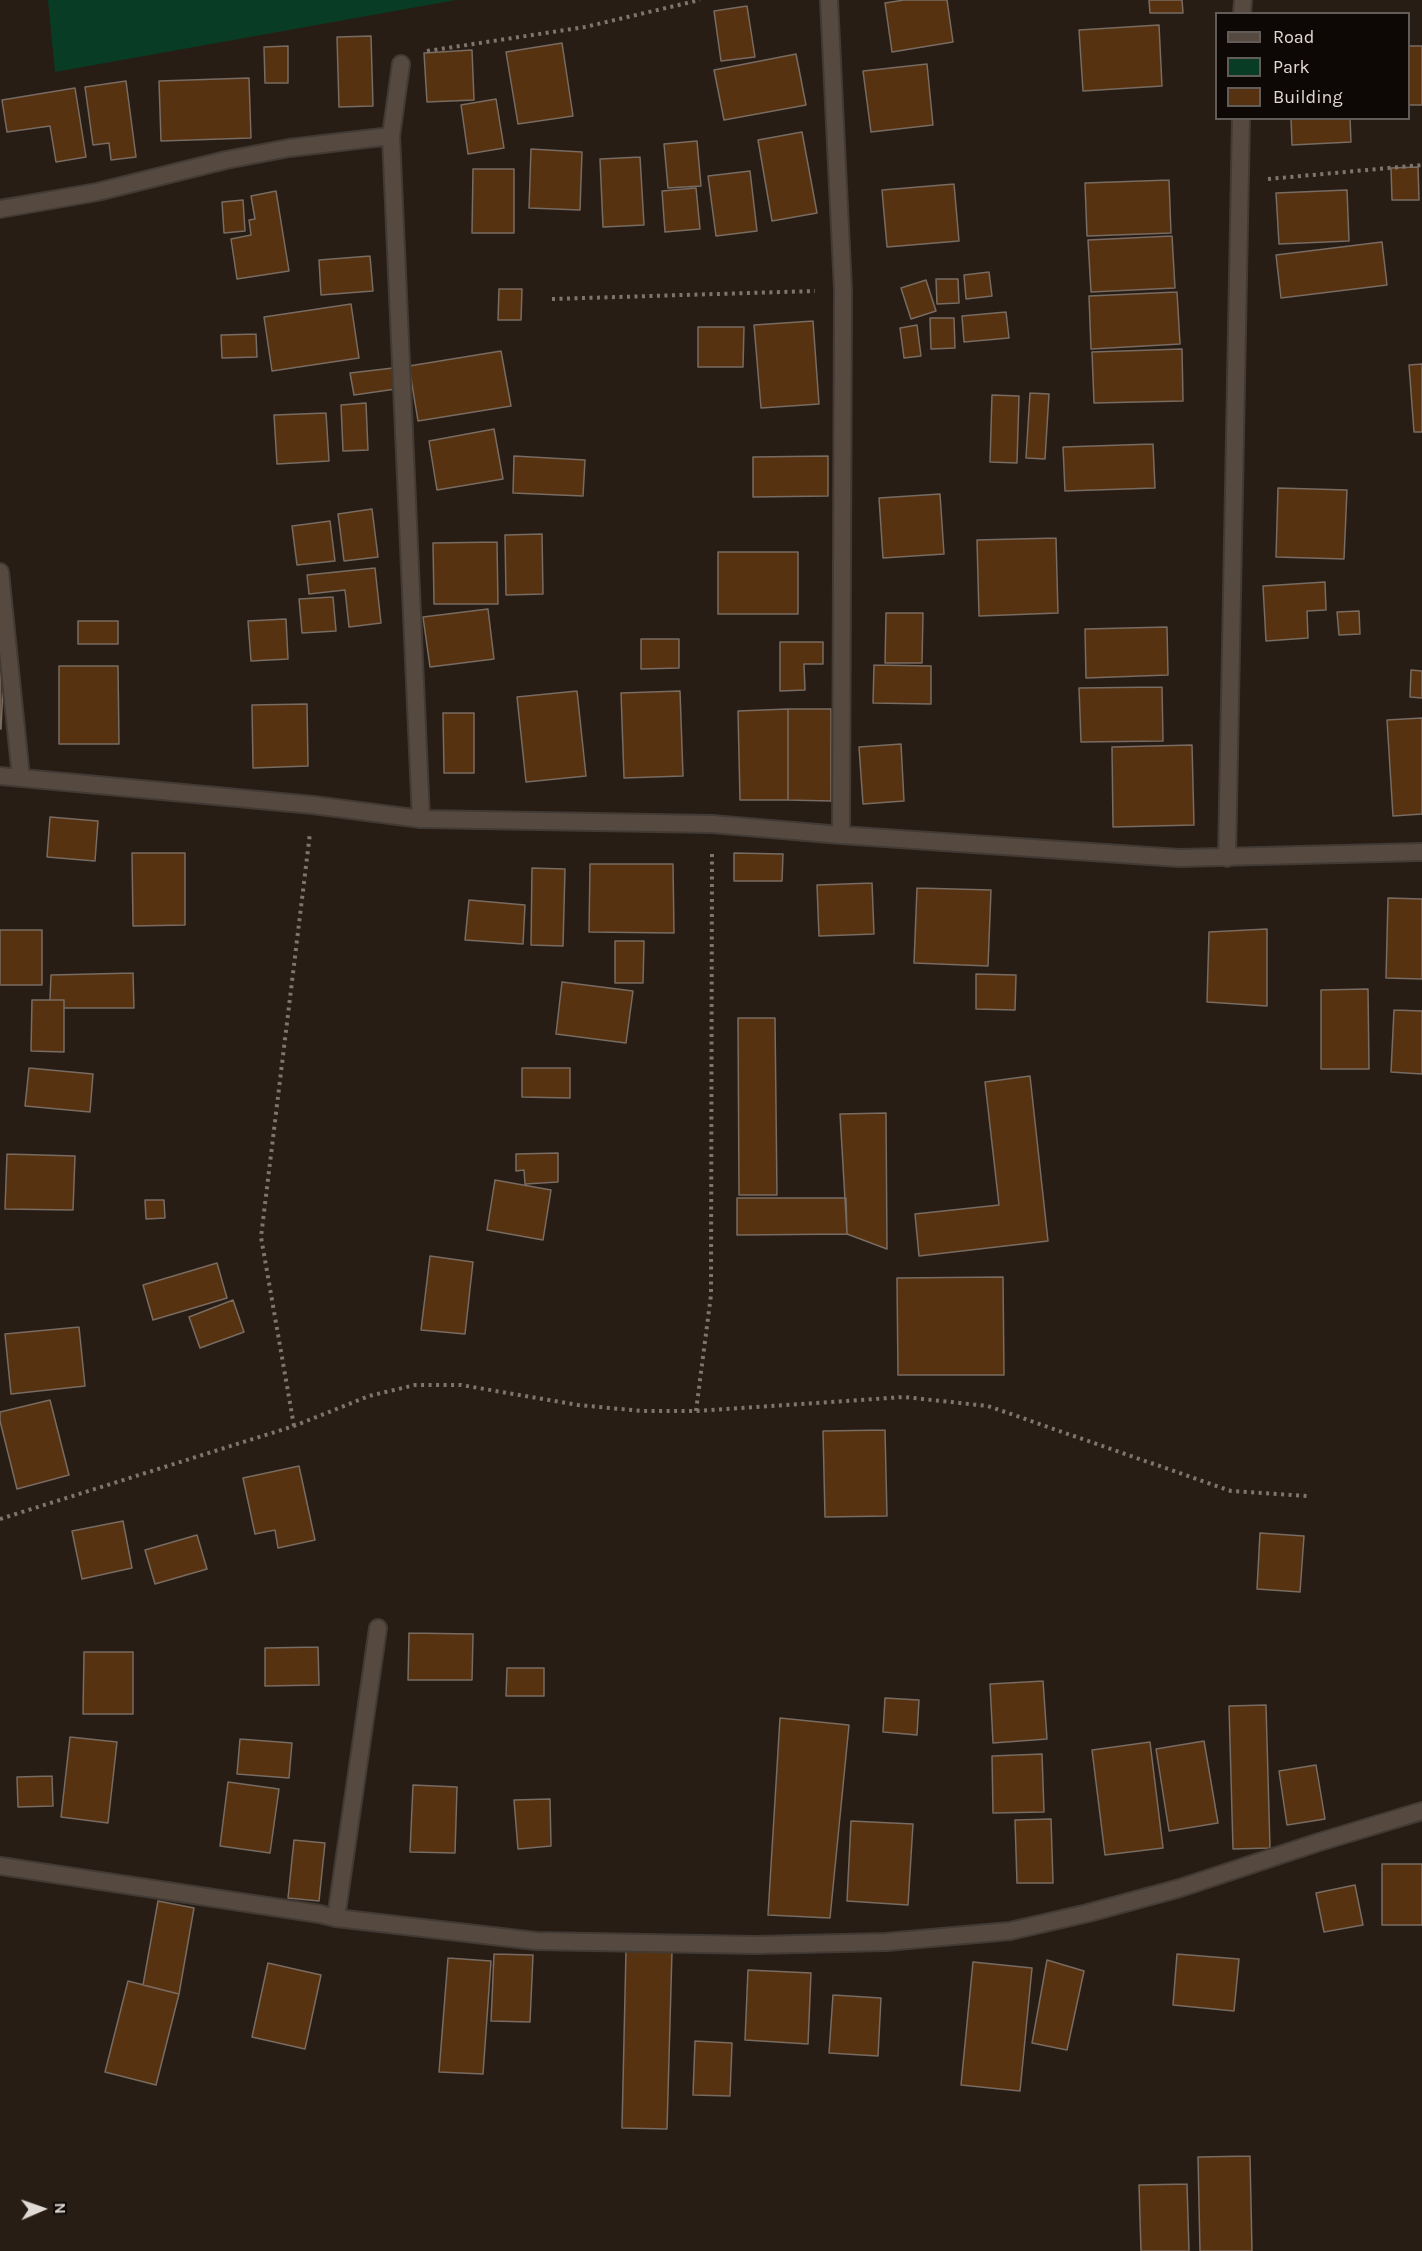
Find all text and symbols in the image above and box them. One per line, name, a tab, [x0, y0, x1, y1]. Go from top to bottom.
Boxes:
legend	[1215, 12, 1410, 120]
text: Road	[1273, 26, 1314, 48]
text: Park	[1273, 56, 1310, 78]
text: Building	[1273, 86, 1343, 108]
north arrow	[12, 2179, 72, 2239]
text: N	[51, 2202, 70, 2214]

